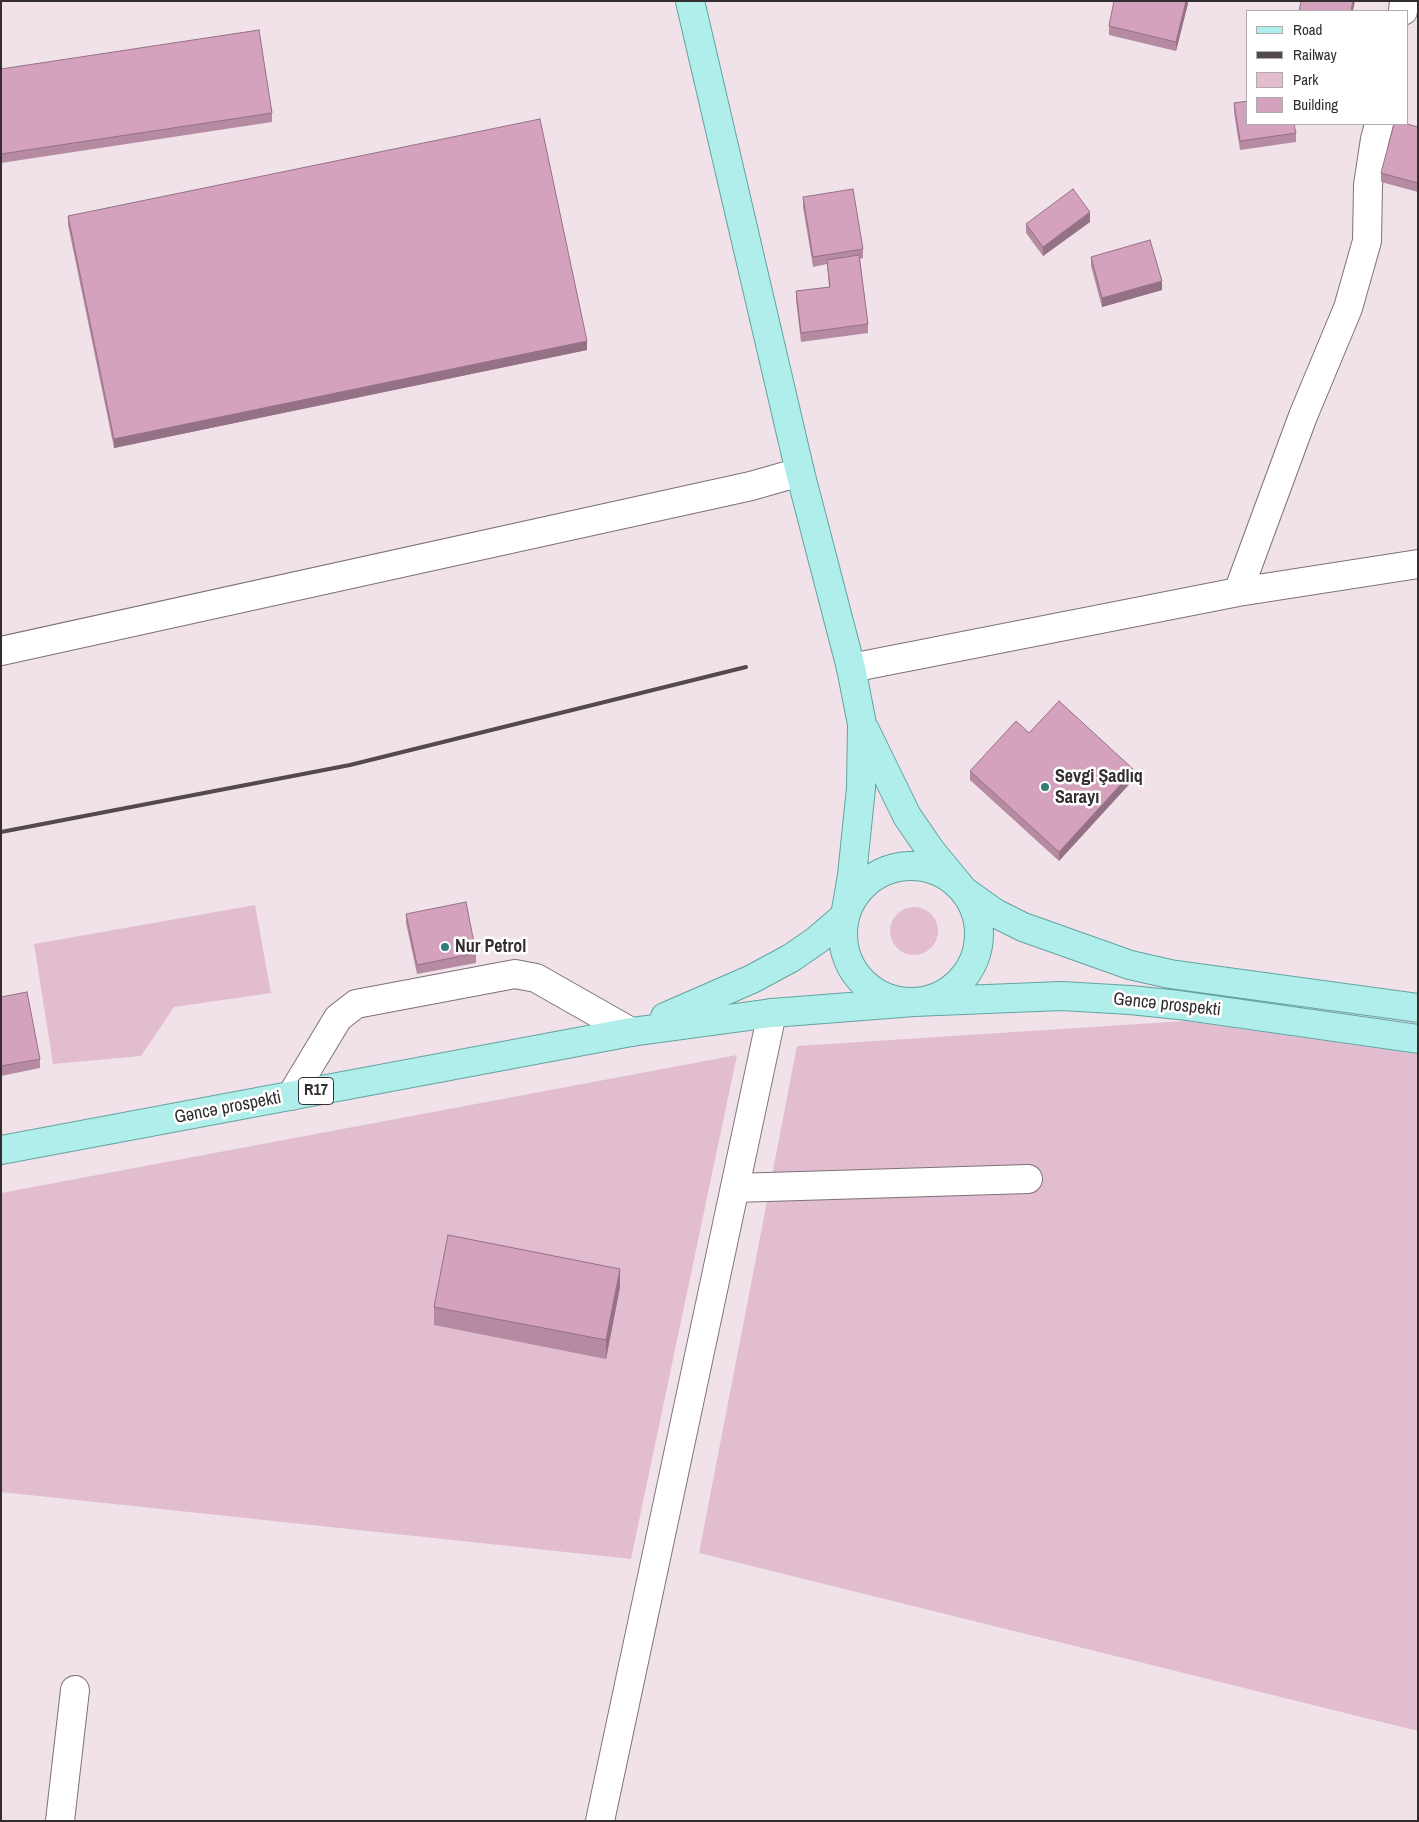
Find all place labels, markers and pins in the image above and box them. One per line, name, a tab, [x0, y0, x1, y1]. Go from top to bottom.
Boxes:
place label: Sevgi Şadlıq Sarayı	[1055, 766, 1143, 809]
marker: Sevgi Şadlıq Sarayı	[1039, 781, 1051, 793]
place label: Nur Petrol	[455, 936, 526, 958]
marker: Nur Petrol	[439, 941, 451, 953]

